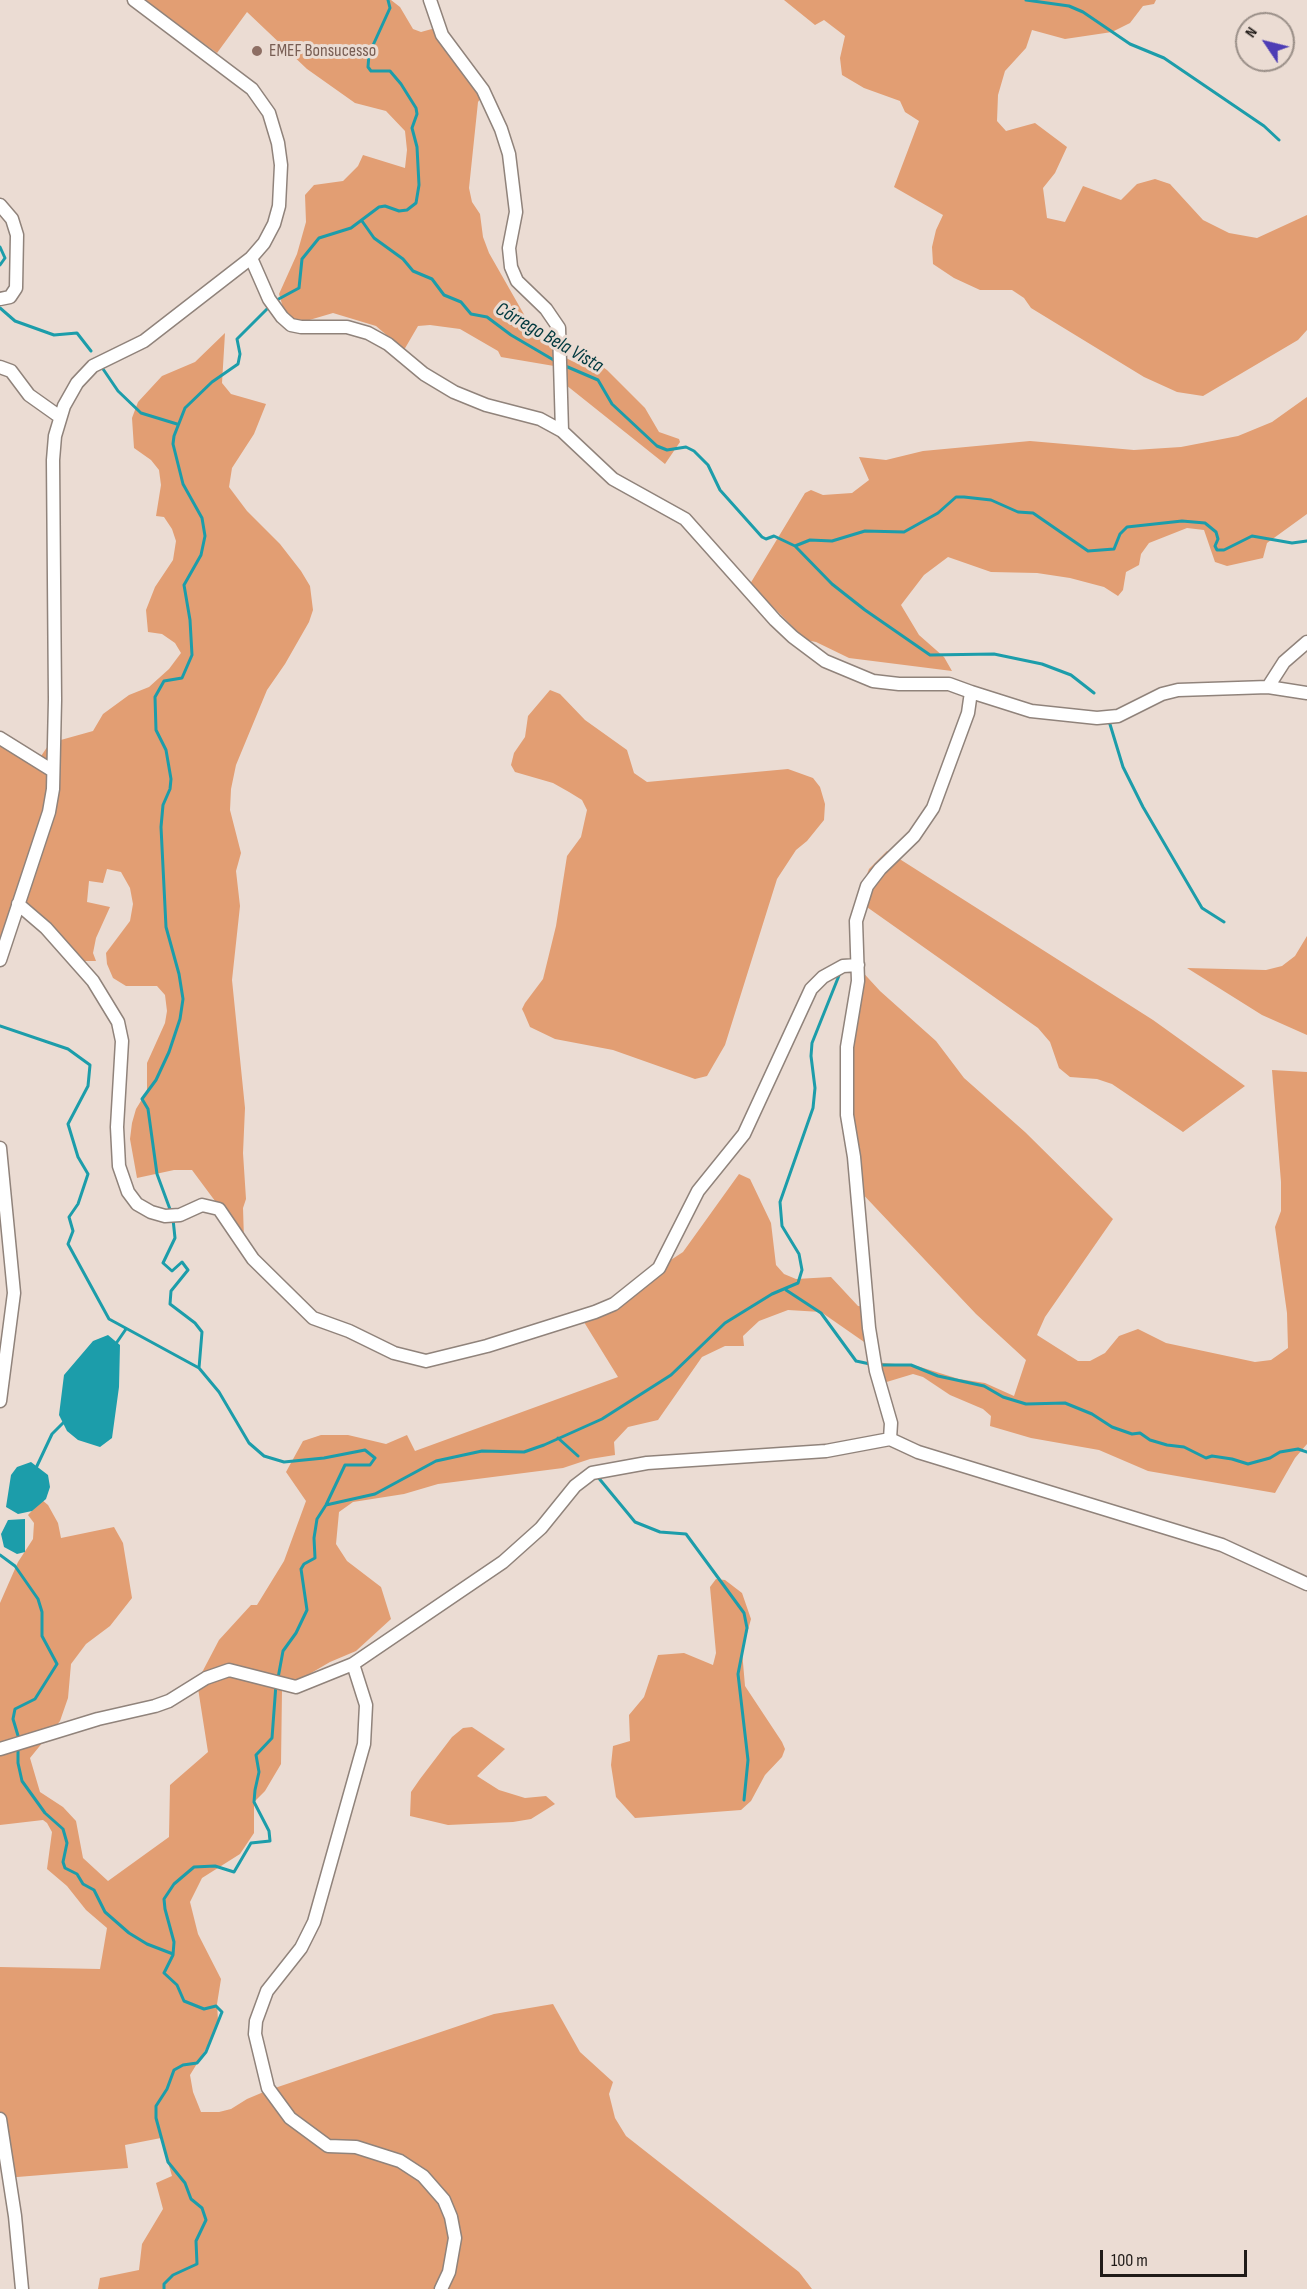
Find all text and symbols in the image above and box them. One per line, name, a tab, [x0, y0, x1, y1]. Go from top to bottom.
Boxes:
north arrow	[1235, 12, 1295, 72]
text: N	[1241, 24, 1262, 41]
place label: EMEF Bonsucesso	[269, 40, 376, 62]
marker: EMEF Bonsucesso	[250, 44, 264, 58]
water label: Córrego Bela Vista	[491, 298, 607, 378]
scale bar	[1103, 2238, 1250, 2276]
text: 100 m	[1111, 2250, 1148, 2271]

